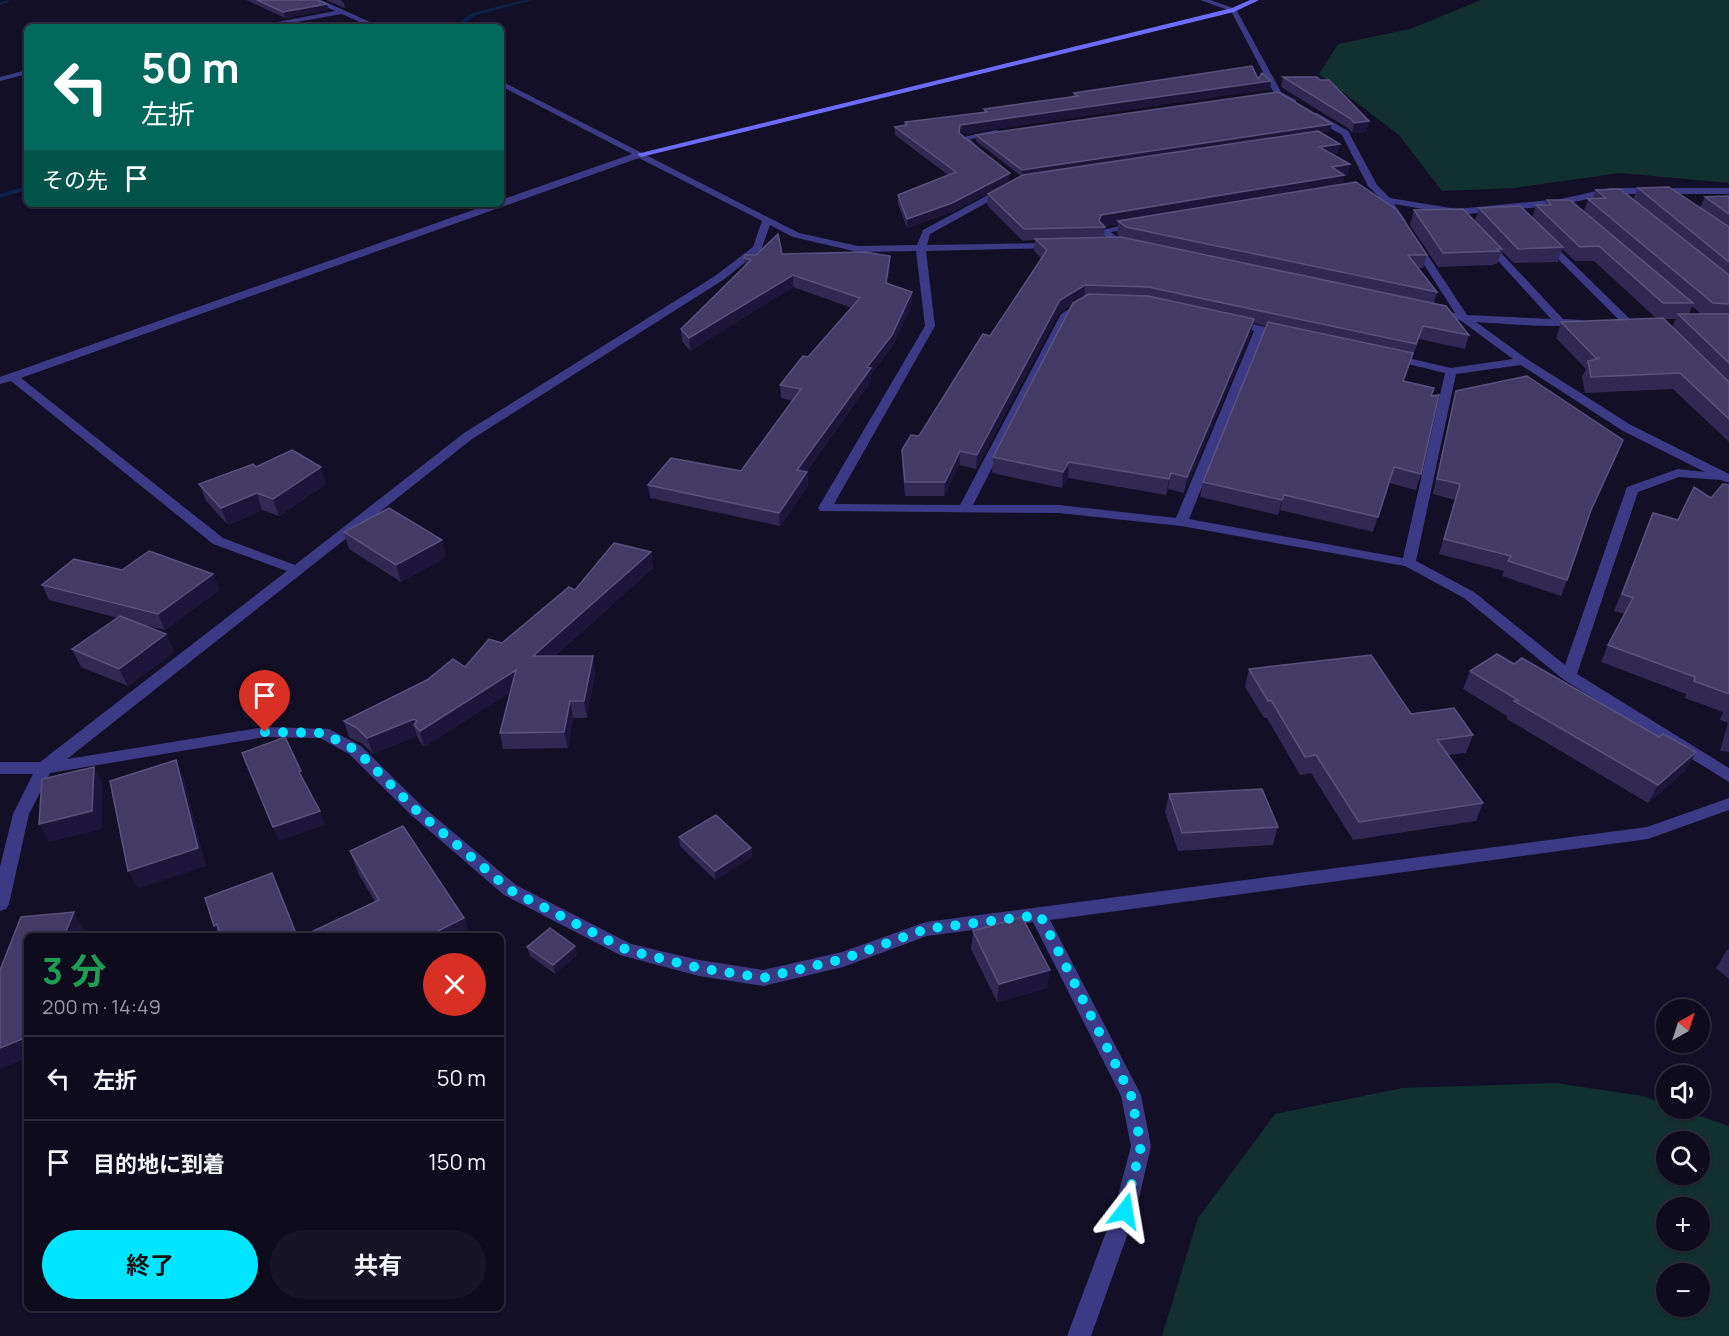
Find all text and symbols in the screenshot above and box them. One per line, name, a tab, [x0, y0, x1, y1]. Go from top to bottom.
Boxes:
text: 50 m	[141, 38, 239, 96]
icon: left	[42, 48, 120, 126]
text: 左折	[141, 95, 195, 132]
icon: arrive	[120, 162, 153, 195]
text: その先	[42, 165, 108, 195]
pin	[239, 670, 290, 732]
icon: arrive	[248, 679, 281, 712]
text: 3 分	[42, 946, 106, 995]
button: close	[423, 953, 486, 1016]
text: 200 m · 14:49	[42, 993, 161, 1020]
north arrow	[1656, 999, 1710, 1053]
map controls	[1656, 999, 1710, 1317]
icon: left	[42, 1062, 75, 1095]
text: 50 m	[437, 1063, 486, 1093]
text: 左折	[93, 1065, 137, 1095]
button: sound	[1656, 1065, 1710, 1119]
button: search	[1656, 1131, 1710, 1185]
icon: arrive	[42, 1146, 75, 1179]
text: 150 m	[428, 1147, 486, 1177]
text: 目的地に到着	[93, 1149, 225, 1179]
position arrow	[1093, 1179, 1157, 1243]
button: +	[1656, 1197, 1710, 1251]
button: 終了	[42, 1230, 258, 1299]
button: 共有	[270, 1230, 486, 1299]
button: −	[1656, 1263, 1710, 1317]

